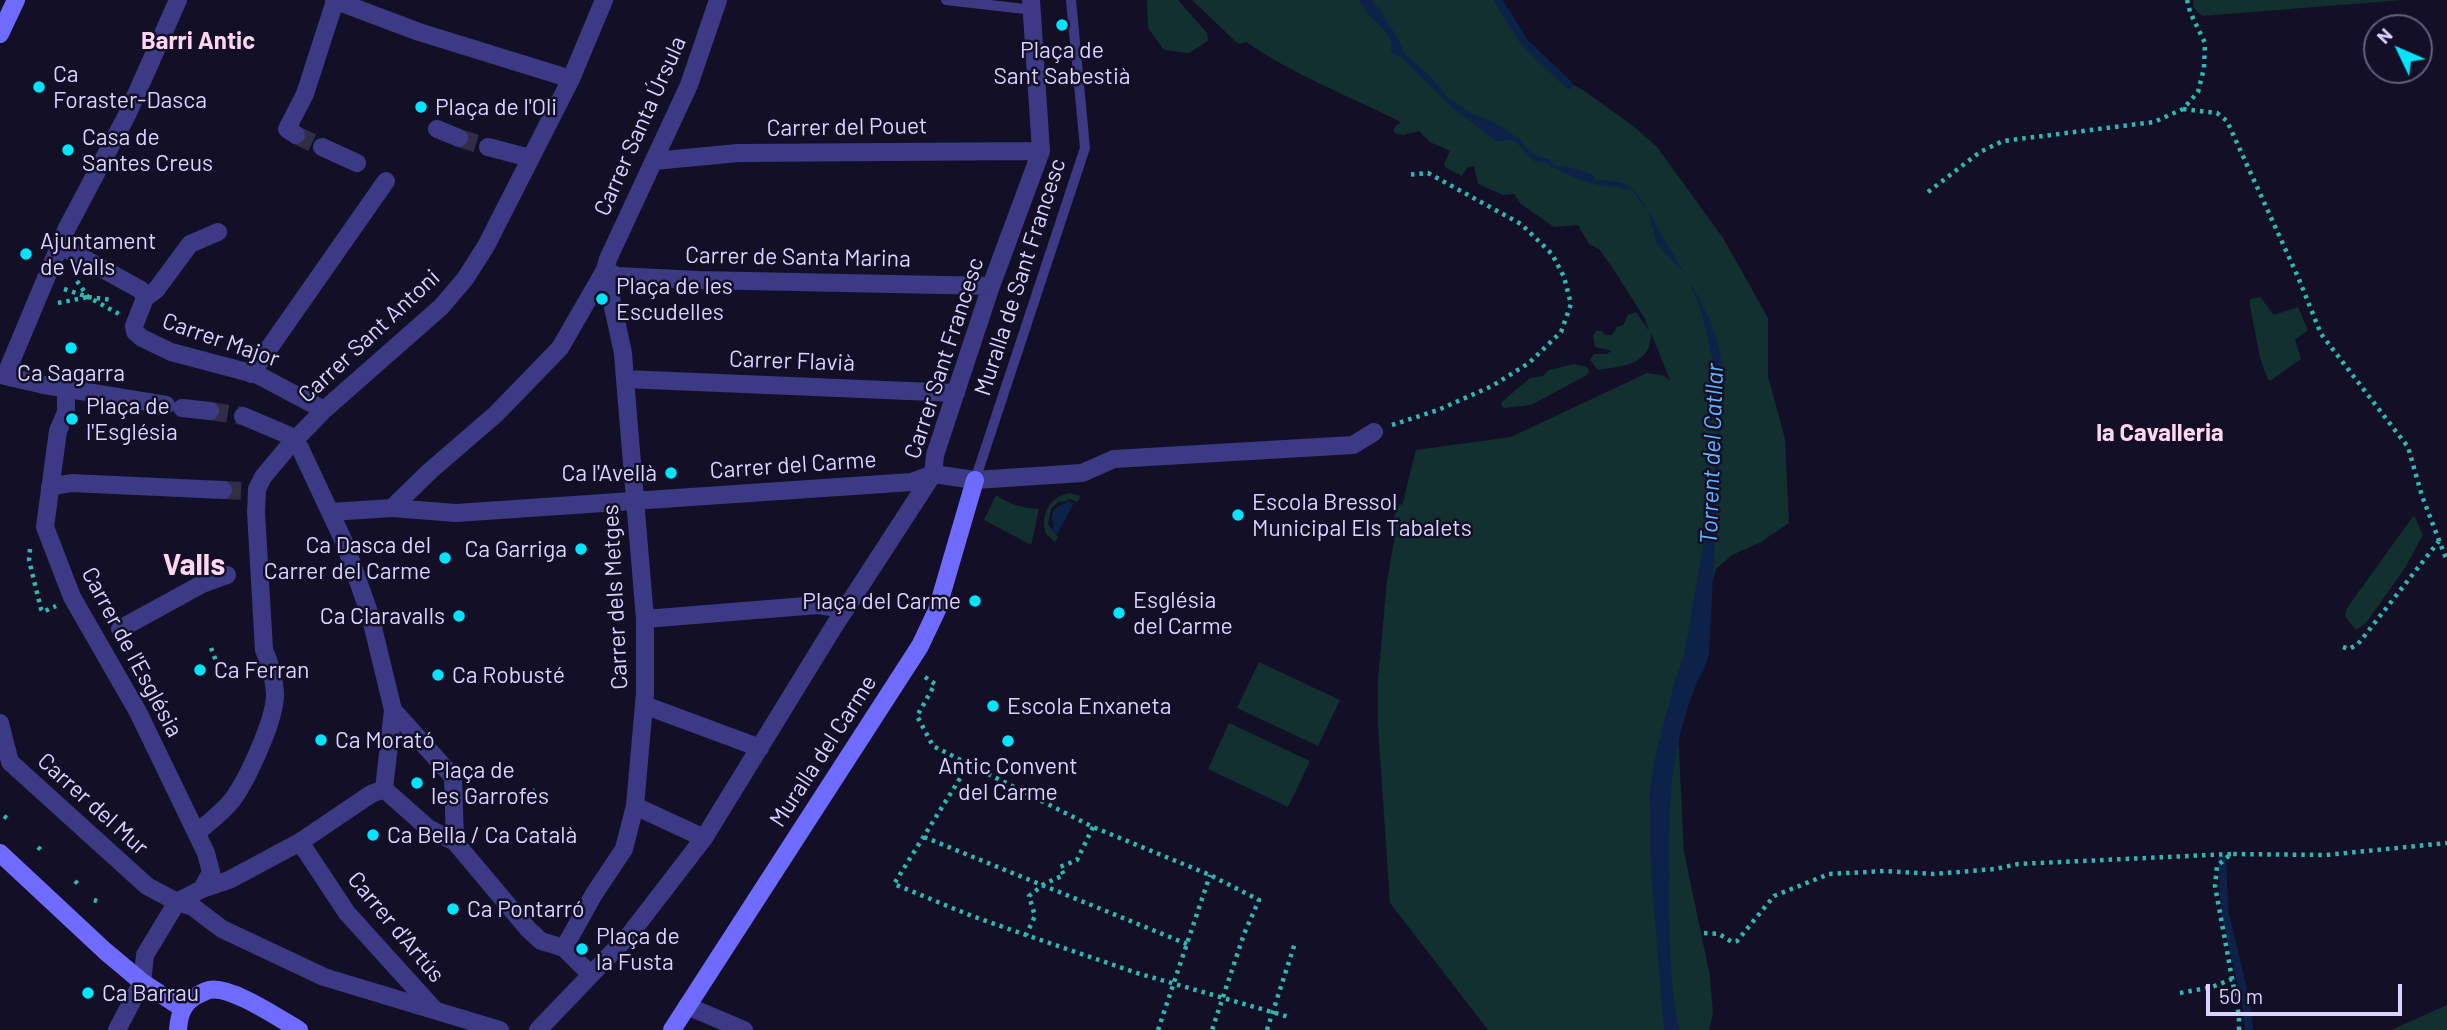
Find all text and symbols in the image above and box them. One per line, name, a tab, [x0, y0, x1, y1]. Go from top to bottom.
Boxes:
north arrow	[2363, 14, 2433, 84]
marker: Plaça de Sant Sabestià	[1054, 17, 1070, 33]
text: N	[2371, 23, 2397, 48]
district label: Barri Antic	[141, 27, 255, 55]
street label: Carrer Santa Úrsula	[588, 32, 692, 220]
place label: Plaça de Sant Sabestià	[993, 36, 1131, 90]
place label: Ca Foraster-Dasca	[53, 60, 207, 114]
marker: Ca Foraster-Dasca	[31, 79, 47, 95]
place label: Plaça de l'Oli	[435, 93, 557, 121]
marker: Plaça de l'Oli	[413, 99, 429, 115]
street label: Carrer del Pouet	[766, 112, 928, 142]
place label: Casa de Santes Creus	[82, 123, 213, 177]
marker: Casa de Santes Creus	[60, 142, 76, 158]
street label: Muralla de Sant Francesc	[969, 155, 1071, 399]
place label: Ajuntament de Valls	[40, 227, 156, 281]
street label: Carrer de Santa Marina	[685, 241, 911, 273]
marker: Ajuntament de Valls	[18, 246, 34, 262]
street label: Carrer Sant Francesc	[898, 254, 990, 462]
street label: Carrer Sant Antoni	[293, 263, 445, 409]
place label: Plaça de les Escudelles	[616, 272, 733, 326]
marker: Plaça de les Escudelles	[594, 291, 610, 307]
street label: Carrer Major	[159, 307, 283, 373]
marker: Ca Sagarra	[63, 340, 79, 356]
street label: Carrer Flavià	[729, 345, 855, 377]
place label: Ca Sagarra	[17, 359, 125, 387]
water label: Torrent del Catllar	[1694, 363, 1730, 545]
place label: Plaça de l'Església	[86, 392, 178, 446]
marker: Plaça de l'Església	[64, 411, 80, 427]
district label: la Cavalleria	[2096, 419, 2224, 447]
street label: Carrer del Carme	[709, 445, 877, 485]
place label: Ca l'Avellà	[561, 459, 657, 487]
marker: Ca l'Avellà	[663, 465, 679, 481]
place label: Escola Bressol Municipal Els Tabalets	[1252, 488, 1472, 542]
street label: Carrer dels Metges	[596, 504, 634, 690]
marker: Escola Bressol Municipal Els Tabalets	[1230, 507, 1246, 523]
place label: Ca Dasca del Carrer del Carme	[264, 531, 431, 585]
place label: Ca Garriga	[464, 535, 567, 563]
marker: Ca Garriga	[573, 541, 589, 557]
district label: Valls	[163, 547, 225, 583]
marker: Ca Dasca del Carrer del Carme	[437, 550, 453, 566]
street label: Carrer de l'Església	[76, 562, 188, 742]
place label: Església del Carme	[1133, 586, 1233, 640]
place label: Plaça del Carme	[802, 587, 961, 615]
marker: Plaça del Carme	[967, 593, 983, 609]
place label: Ca Claravalls	[320, 602, 445, 630]
marker: Església del Carme	[1111, 605, 1127, 621]
marker: Ca Claravalls	[451, 608, 467, 624]
place label: Ca Ferran	[214, 656, 309, 684]
place label: Ca Robusté	[452, 661, 565, 689]
marker: Ca Ferran	[192, 662, 208, 678]
marker: Ca Robusté	[430, 667, 446, 683]
street label: Muralla del Carme	[764, 670, 882, 832]
place label: Escola Enxaneta	[1007, 692, 1172, 720]
marker: Escola Enxaneta	[985, 698, 1001, 714]
place label: Ca Morató	[335, 726, 434, 754]
marker: Ca Morató	[313, 732, 329, 748]
marker: Antic Convent del Carme	[1000, 733, 1016, 749]
street label: Carrer del Mur	[32, 747, 154, 861]
place label: Antic Convent del Carme	[938, 752, 1078, 806]
place label: Plaça de les Garrofes	[431, 756, 549, 810]
marker: Plaça de les Garrofes	[409, 775, 425, 791]
place label: Ca Bella / Ca Català	[387, 821, 577, 849]
marker: Ca Bella / Ca Català	[365, 827, 381, 843]
street label: Carrer d'Artús	[342, 866, 450, 988]
place label: Ca Pontarró	[467, 895, 584, 923]
marker: Ca Pontarró	[445, 901, 461, 917]
place label: Plaça de la Fusta	[596, 922, 680, 976]
marker: Plaça de la Fusta	[574, 941, 590, 957]
scale bar	[2209, 970, 2405, 1014]
place label: Ca Barrau	[102, 979, 199, 1007]
text: 50 m	[2219, 983, 2263, 1008]
marker: Ca Barrau	[80, 985, 96, 1001]

